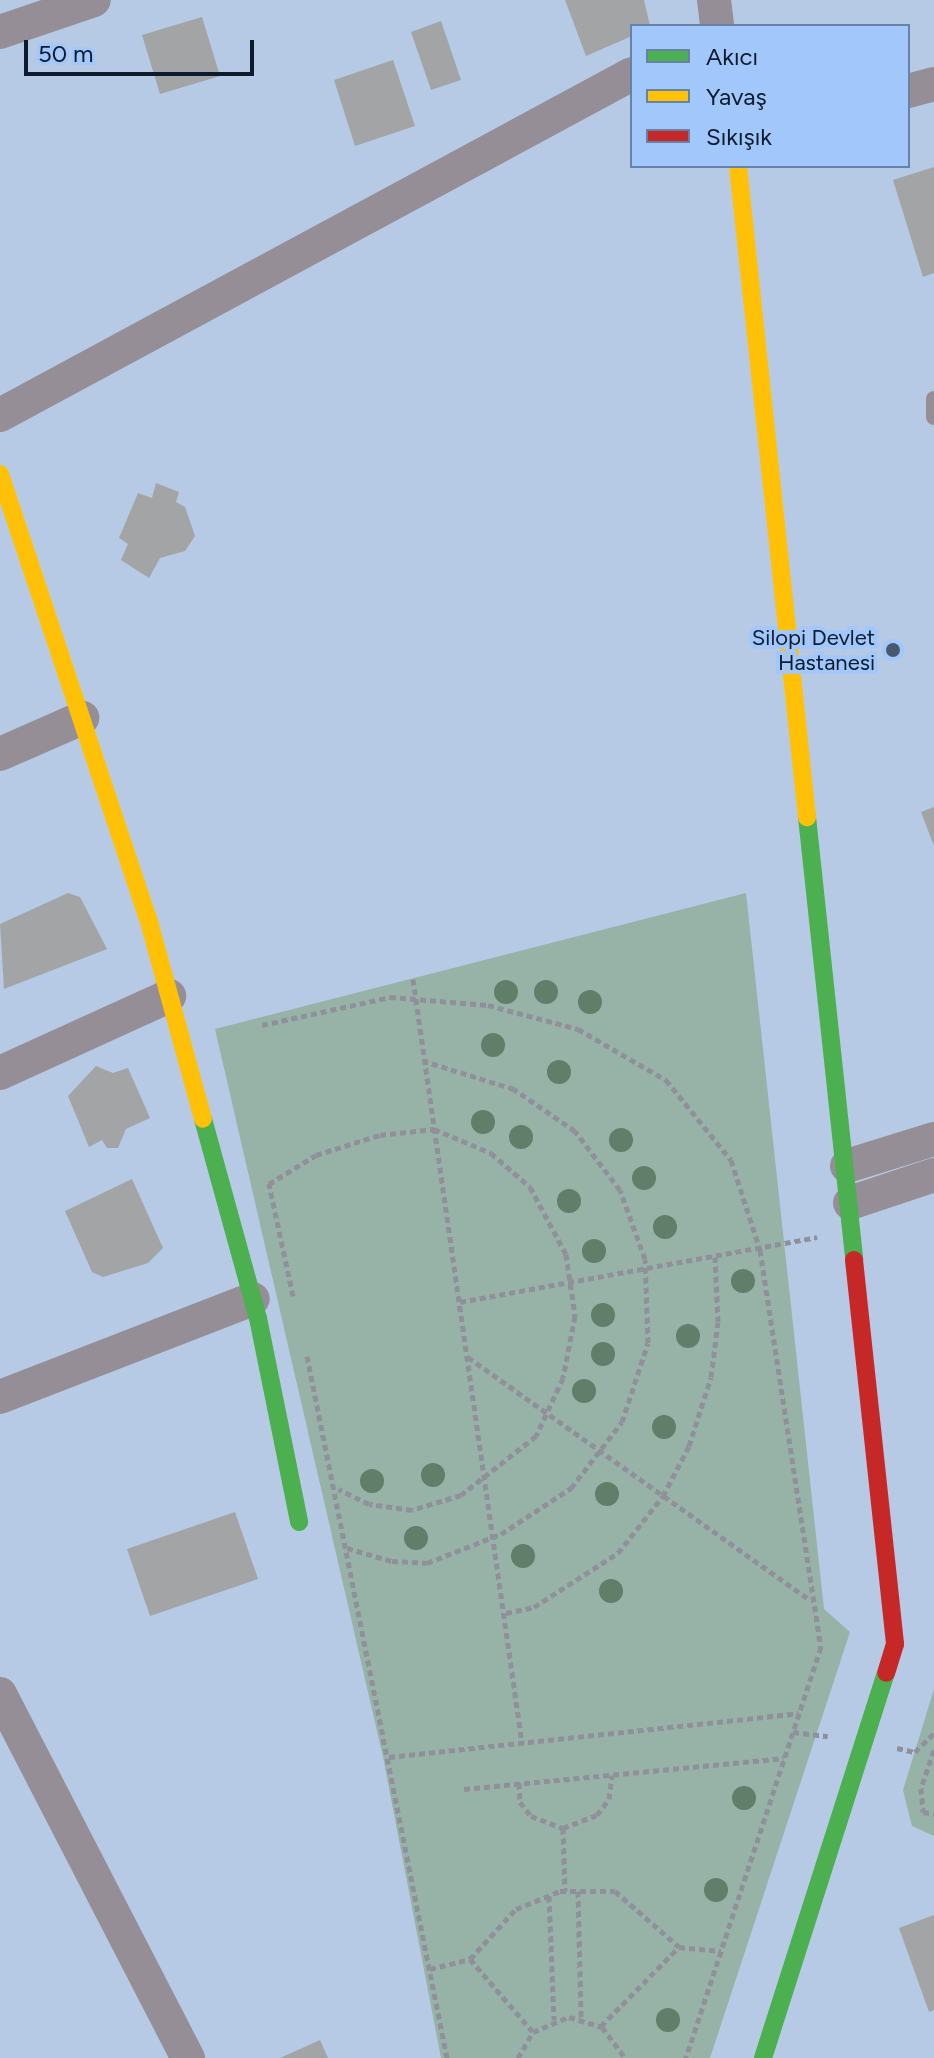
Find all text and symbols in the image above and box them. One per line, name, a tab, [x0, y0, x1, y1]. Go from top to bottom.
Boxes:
scale bar	[28, 24, 258, 74]
legend	[630, 24, 910, 168]
text: 50 m	[38, 39, 94, 68]
text: Akıcı	[706, 42, 758, 71]
text: Yavaş	[706, 82, 767, 111]
text: Sıkışık	[706, 122, 772, 151]
place label: Silopi Devlet Hastanesi	[752, 624, 875, 676]
marker: Silopi Devlet Hastanesi	[882, 639, 904, 661]

